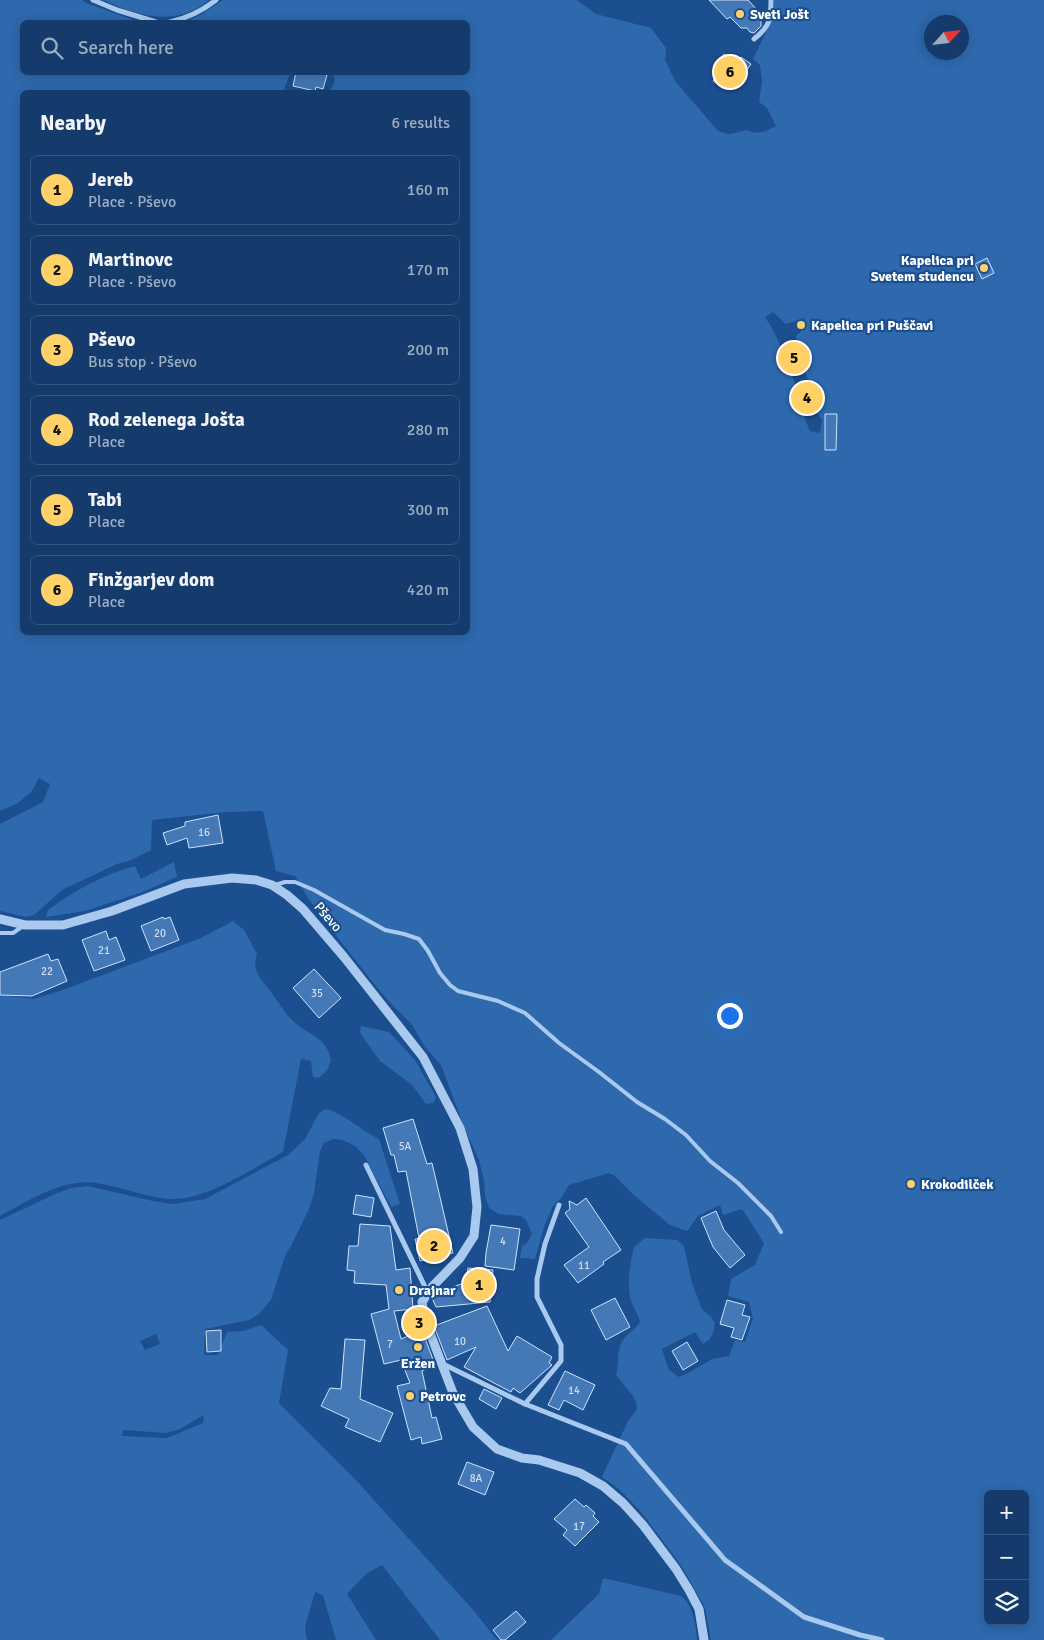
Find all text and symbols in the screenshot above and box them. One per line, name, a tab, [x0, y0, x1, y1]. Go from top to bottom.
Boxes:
place label: Sveti Jošt	[750, 6, 810, 23]
marker: Sveti Jošt	[734, 8, 746, 20]
north arrow	[924, 15, 969, 60]
search box	[20, 20, 470, 75]
icon: search	[38, 34, 66, 62]
text: Search here	[78, 36, 174, 60]
pin: 6	[714, 53, 746, 91]
text: Nearby	[40, 110, 106, 136]
text: 6 results	[391, 113, 450, 133]
text: Jereb	[88, 168, 133, 192]
text: 1	[53, 180, 61, 200]
text: 160 m	[407, 180, 449, 200]
text: Place · Pševo	[88, 192, 176, 212]
text: Martinovc	[88, 248, 173, 272]
place label: Kapelica pri Svetem studencu	[871, 252, 974, 285]
text: 2	[53, 260, 61, 280]
text: 170 m	[407, 260, 449, 280]
marker: Kapelica pri Svetem studencu	[978, 262, 990, 274]
text: Place · Pševo	[88, 272, 176, 292]
place label: Kapelica pri Puščavi	[811, 317, 933, 334]
marker: Kapelica pri Puščavi	[795, 319, 807, 331]
text: Pševo	[88, 328, 135, 352]
pin: 5	[778, 339, 810, 377]
text: 3	[53, 340, 61, 360]
text: 200 m	[407, 340, 449, 360]
text: Bus stop · Pševo	[88, 352, 197, 372]
pin: 4	[791, 379, 823, 417]
text: Rod zelenega Jošta	[88, 408, 245, 432]
text: 4	[53, 420, 61, 440]
text: 280 m	[407, 420, 449, 440]
text: Place	[88, 432, 125, 452]
text: Tabi	[88, 488, 122, 512]
text: 5	[53, 500, 61, 520]
text: 300 m	[407, 500, 449, 520]
text: Place	[88, 512, 125, 532]
text: Finžgarjev dom	[88, 568, 214, 592]
text: 6	[53, 580, 61, 600]
text: 420 m	[407, 580, 449, 600]
text: Place	[88, 592, 125, 612]
house number: 16	[198, 826, 210, 839]
street label: Pševo	[310, 899, 346, 935]
house number: 20	[154, 927, 166, 940]
house number: 21	[98, 944, 110, 957]
house number: 22	[41, 965, 53, 978]
house number: 35	[311, 987, 323, 1000]
your location	[717, 1003, 743, 1029]
house number: 5A	[399, 1140, 412, 1153]
place label: Krokodilček	[921, 1176, 994, 1193]
marker: Krokodilček	[905, 1178, 917, 1190]
pin: 2	[418, 1227, 450, 1265]
house number: 4	[500, 1235, 506, 1248]
house number: 11	[578, 1259, 590, 1272]
pin: 1	[463, 1266, 495, 1304]
place label: Drajnar	[409, 1282, 456, 1299]
marker: Drajnar	[393, 1284, 405, 1296]
pin: 3	[403, 1304, 435, 1342]
house number: 10	[454, 1335, 466, 1348]
house number: 7	[387, 1338, 393, 1351]
marker: Eržen	[412, 1341, 424, 1353]
place label: Eržen	[401, 1355, 436, 1372]
house number: 14	[568, 1384, 580, 1397]
place label: Petrovc	[420, 1388, 466, 1405]
marker: Petrovc	[404, 1390, 416, 1402]
house number: 8A	[470, 1472, 483, 1485]
map controls	[984, 1490, 1029, 1625]
button: +	[984, 1490, 1029, 1535]
house number: 17	[573, 1520, 585, 1533]
button: −	[984, 1535, 1029, 1580]
button: layers	[984, 1580, 1029, 1625]

